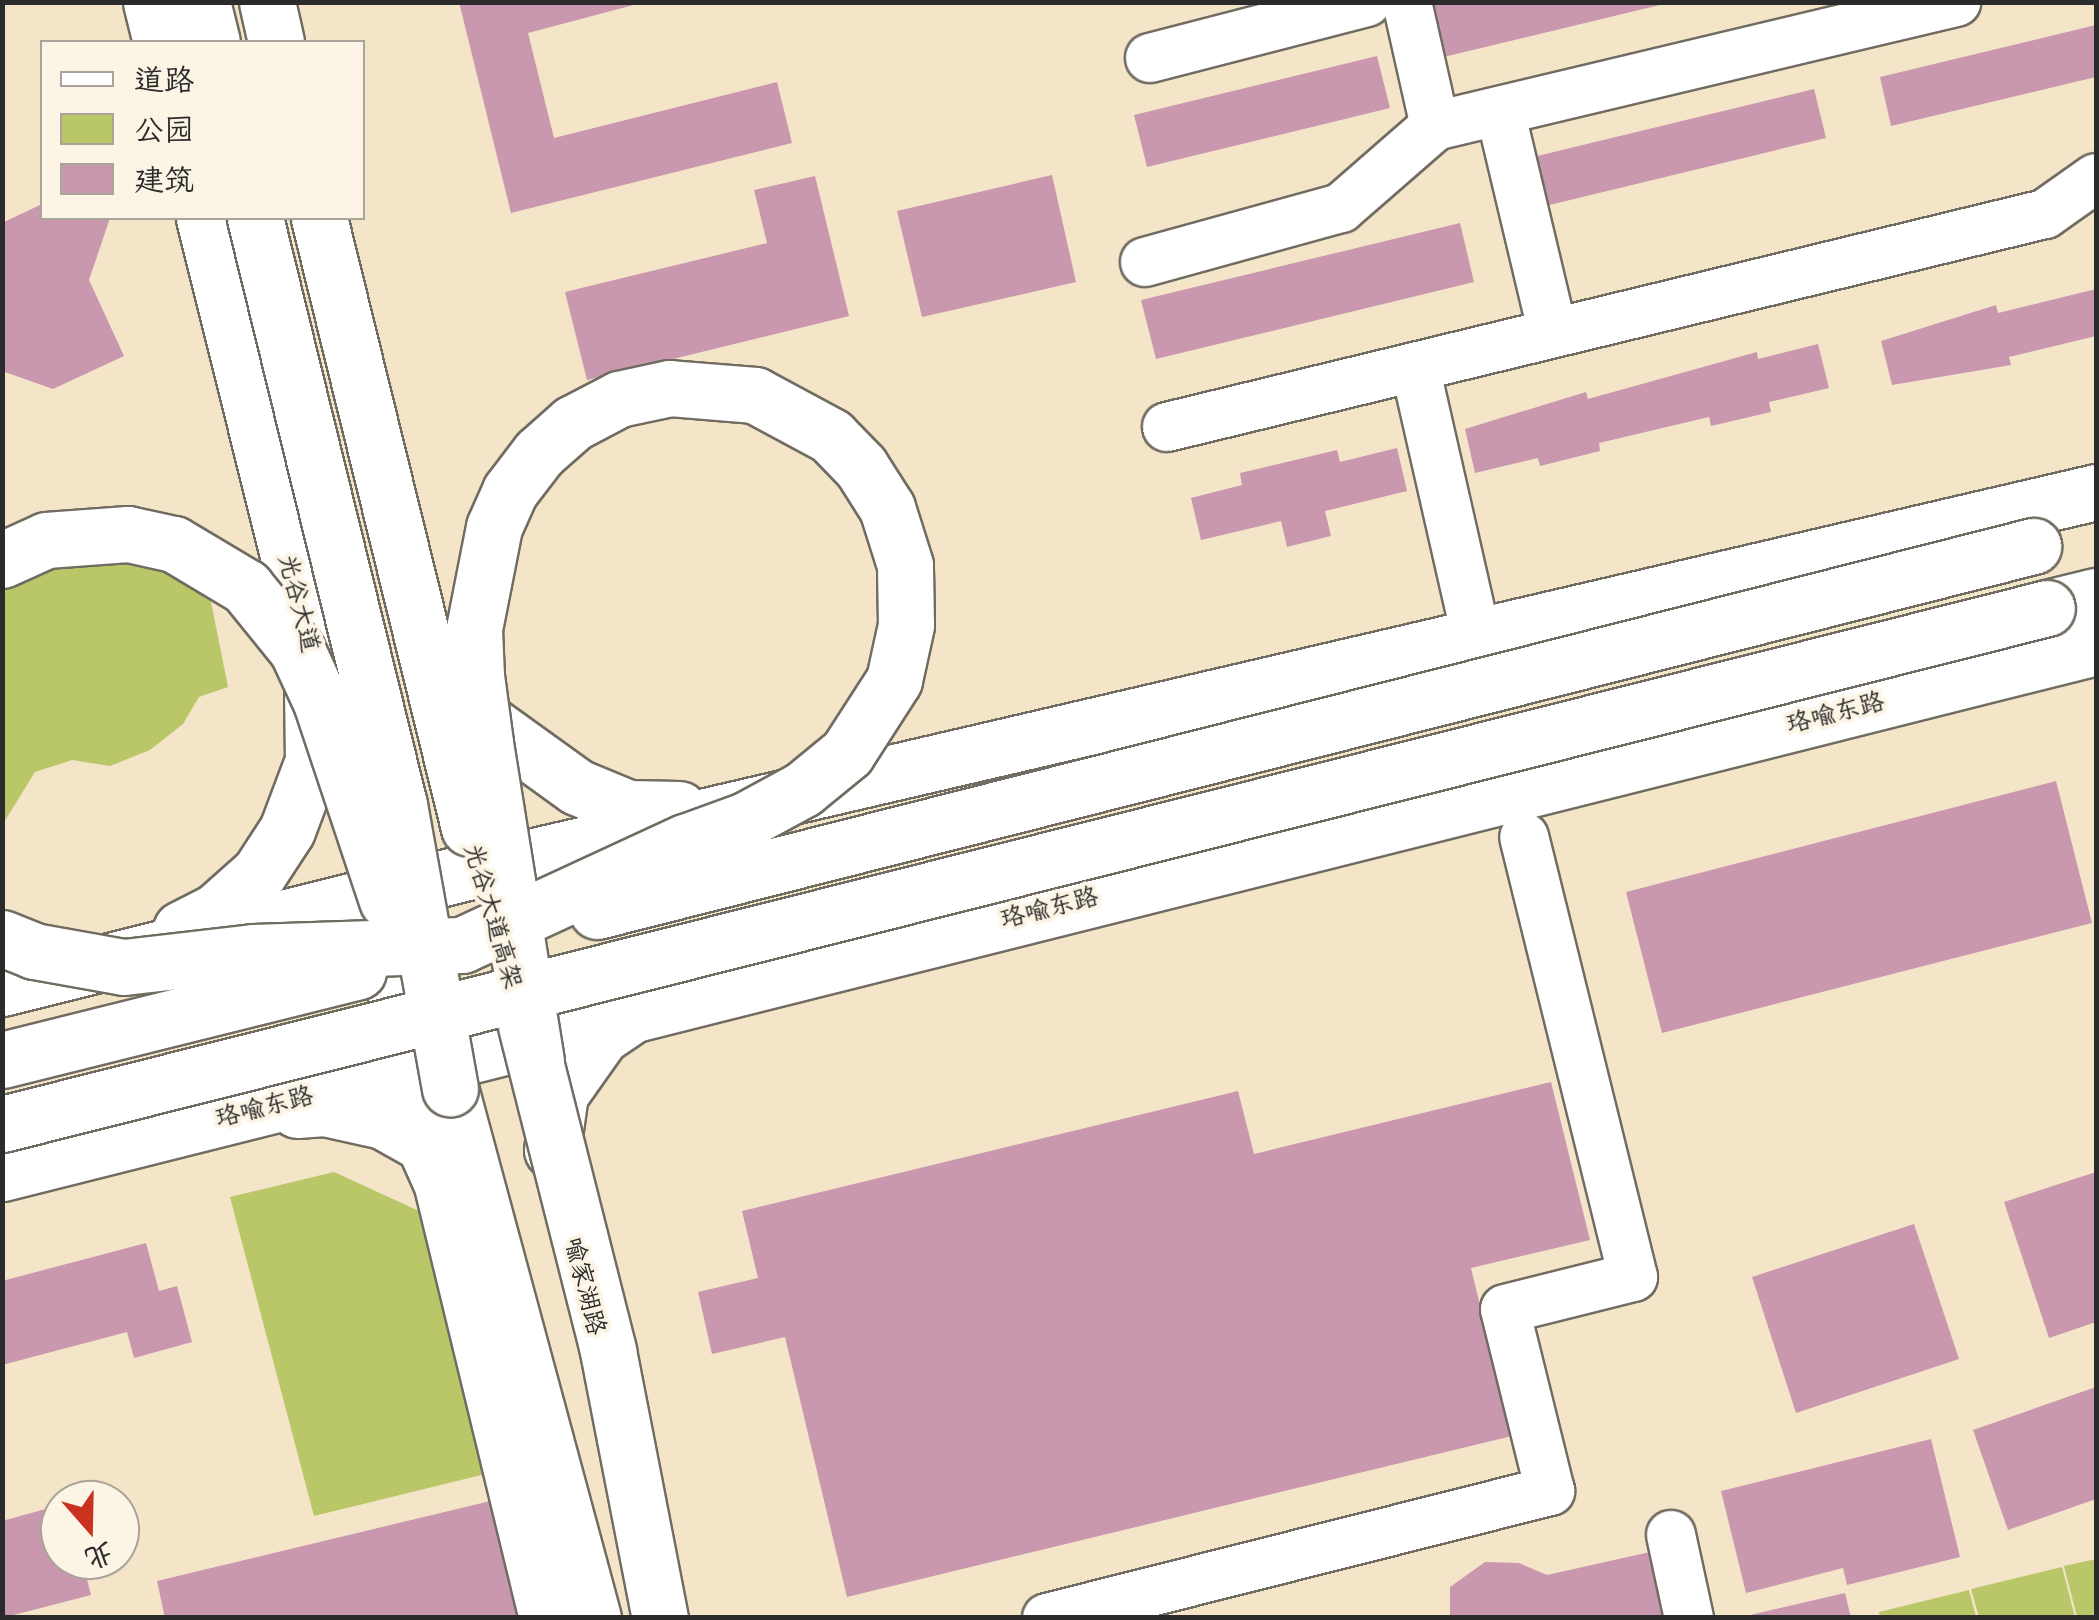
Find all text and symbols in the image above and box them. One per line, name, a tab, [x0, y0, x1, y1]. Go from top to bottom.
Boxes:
legend	[40, 40, 365, 220]
text: 道路	[134, 60, 194, 98]
text: 公园	[134, 110, 194, 148]
text: 建筑	[134, 160, 194, 198]
street label: 光谷大道	[273, 551, 327, 655]
street label: 珞喻东路	[1783, 685, 1887, 739]
street label: 光谷大道高架	[459, 840, 529, 992]
street label: 珞喻东路	[997, 880, 1101, 934]
street label: 珞喻东路	[212, 1079, 316, 1133]
street label: 喻家湖路	[559, 1234, 613, 1338]
north arrow	[40, 1480, 140, 1580]
text: 北	[80, 1535, 119, 1578]

